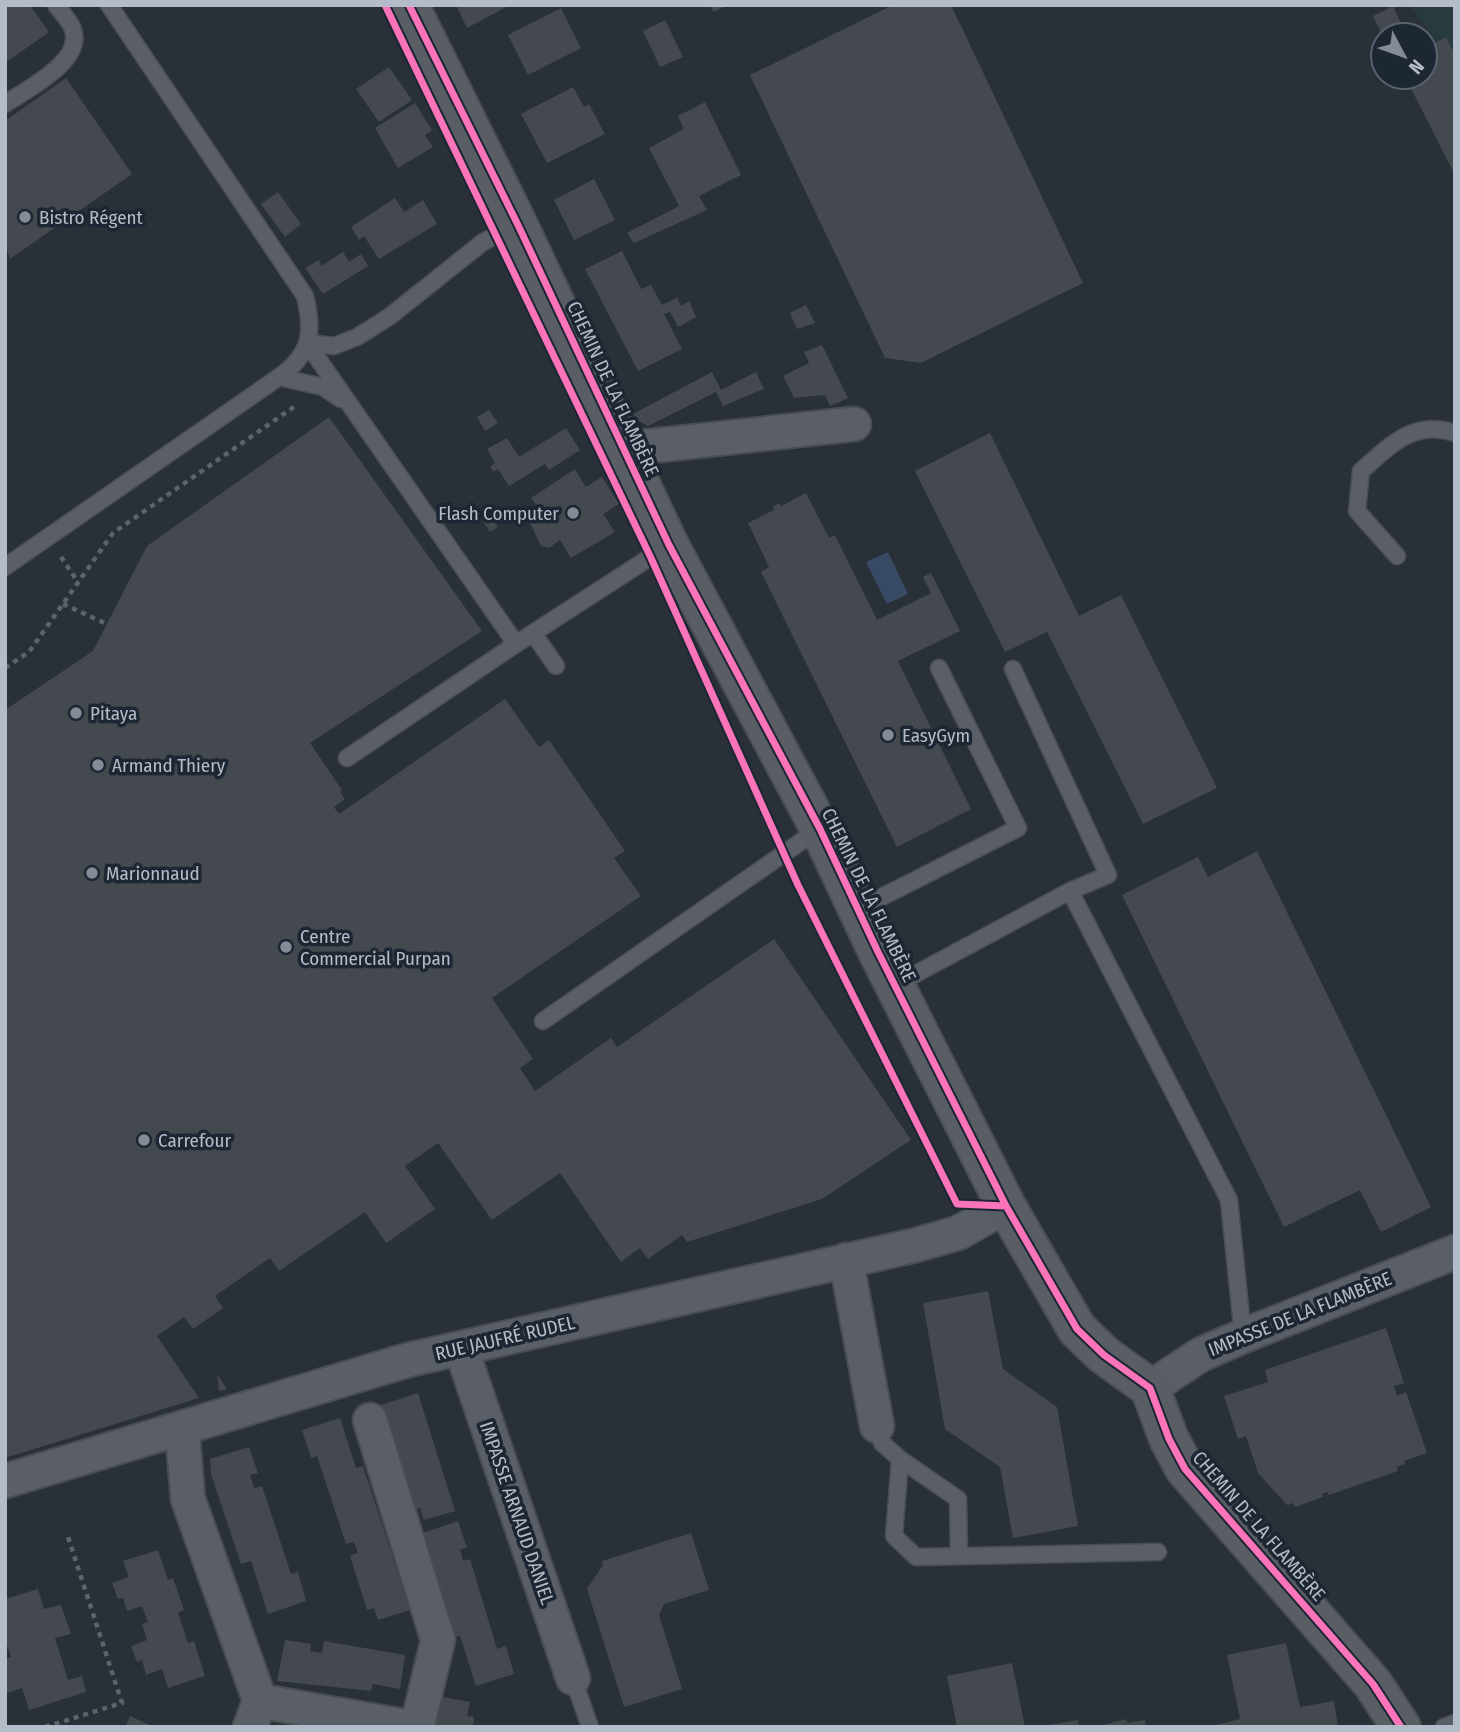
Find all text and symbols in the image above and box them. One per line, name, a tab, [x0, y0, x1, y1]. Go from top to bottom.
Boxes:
north arrow	[1369, 21, 1439, 91]
text: N	[1404, 55, 1429, 79]
place label: Bistro Régent	[39, 206, 144, 229]
marker: Bistro Régent	[17, 209, 33, 225]
street label: CHEMIN DE LA FLAMBÈRE	[562, 298, 664, 480]
place label: Flash Computer	[438, 502, 559, 525]
marker: Flash Computer	[565, 505, 581, 521]
place label: Pitaya	[90, 702, 137, 725]
marker: Pitaya	[68, 705, 84, 721]
place label: EasyGym	[902, 724, 970, 747]
marker: EasyGym	[880, 727, 896, 743]
place label: Armand Thiery	[112, 754, 226, 777]
marker: Armand Thiery	[90, 757, 106, 773]
street label: CHEMIN DE LA FLAMBÈRE	[817, 804, 921, 986]
place label: Marionnaud	[106, 862, 200, 885]
marker: Marionnaud	[84, 865, 100, 881]
place label: Centre Commercial Purpan	[300, 925, 451, 970]
marker: Centre Commercial Purpan	[278, 939, 294, 955]
place label: Carrefour	[158, 1129, 231, 1152]
marker: Carrefour	[136, 1132, 152, 1148]
street label: IMPASSE DE LA FLAMBÈRE	[1205, 1267, 1395, 1361]
street label: RUE JAUFRÉ RUDEL	[433, 1311, 578, 1365]
street label: IMPASSE ARNAUD DANIEL	[475, 1418, 559, 1608]
street label: CHEMIN DE LA FLAMBÈRE	[1188, 1447, 1330, 1606]

